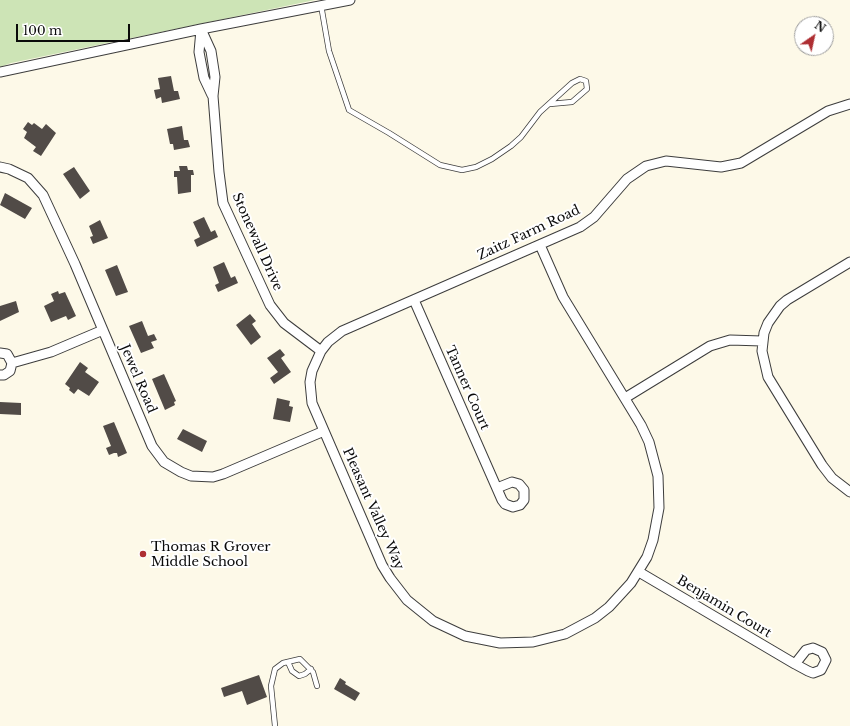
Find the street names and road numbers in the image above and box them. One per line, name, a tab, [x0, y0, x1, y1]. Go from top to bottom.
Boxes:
street label: Stonewall Drive	[228, 191, 286, 293]
street label: Zaitz Farm Road	[475, 202, 583, 264]
street label: Jewel Road	[117, 342, 159, 416]
street label: Tanner Court	[442, 344, 492, 432]
street label: Pleasant Valley Way	[339, 446, 407, 572]
street label: Benjamin Court	[674, 573, 774, 641]

